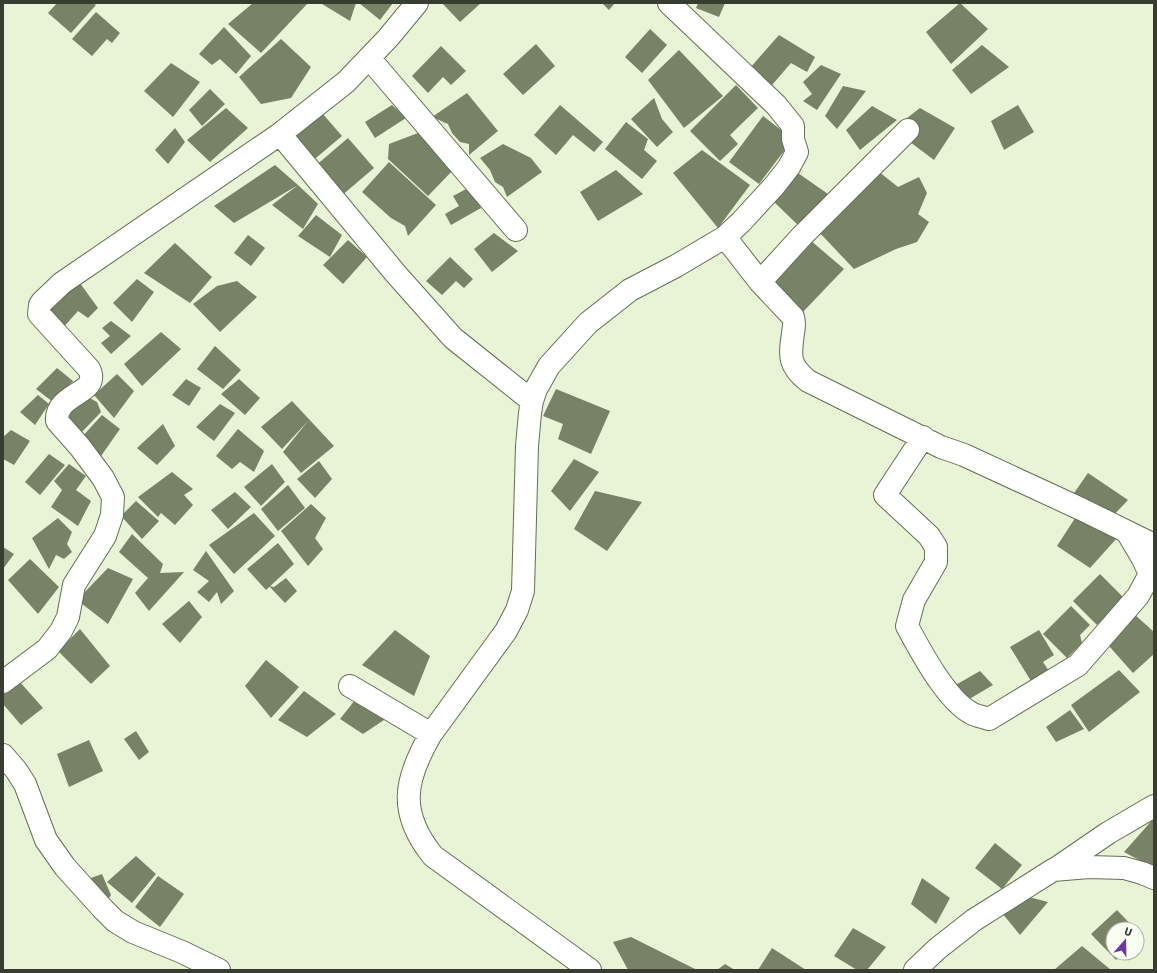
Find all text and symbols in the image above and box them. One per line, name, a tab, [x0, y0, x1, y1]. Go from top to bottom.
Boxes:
north arrow	[1105, 921, 1145, 961]
text: U	[1123, 925, 1134, 939]

